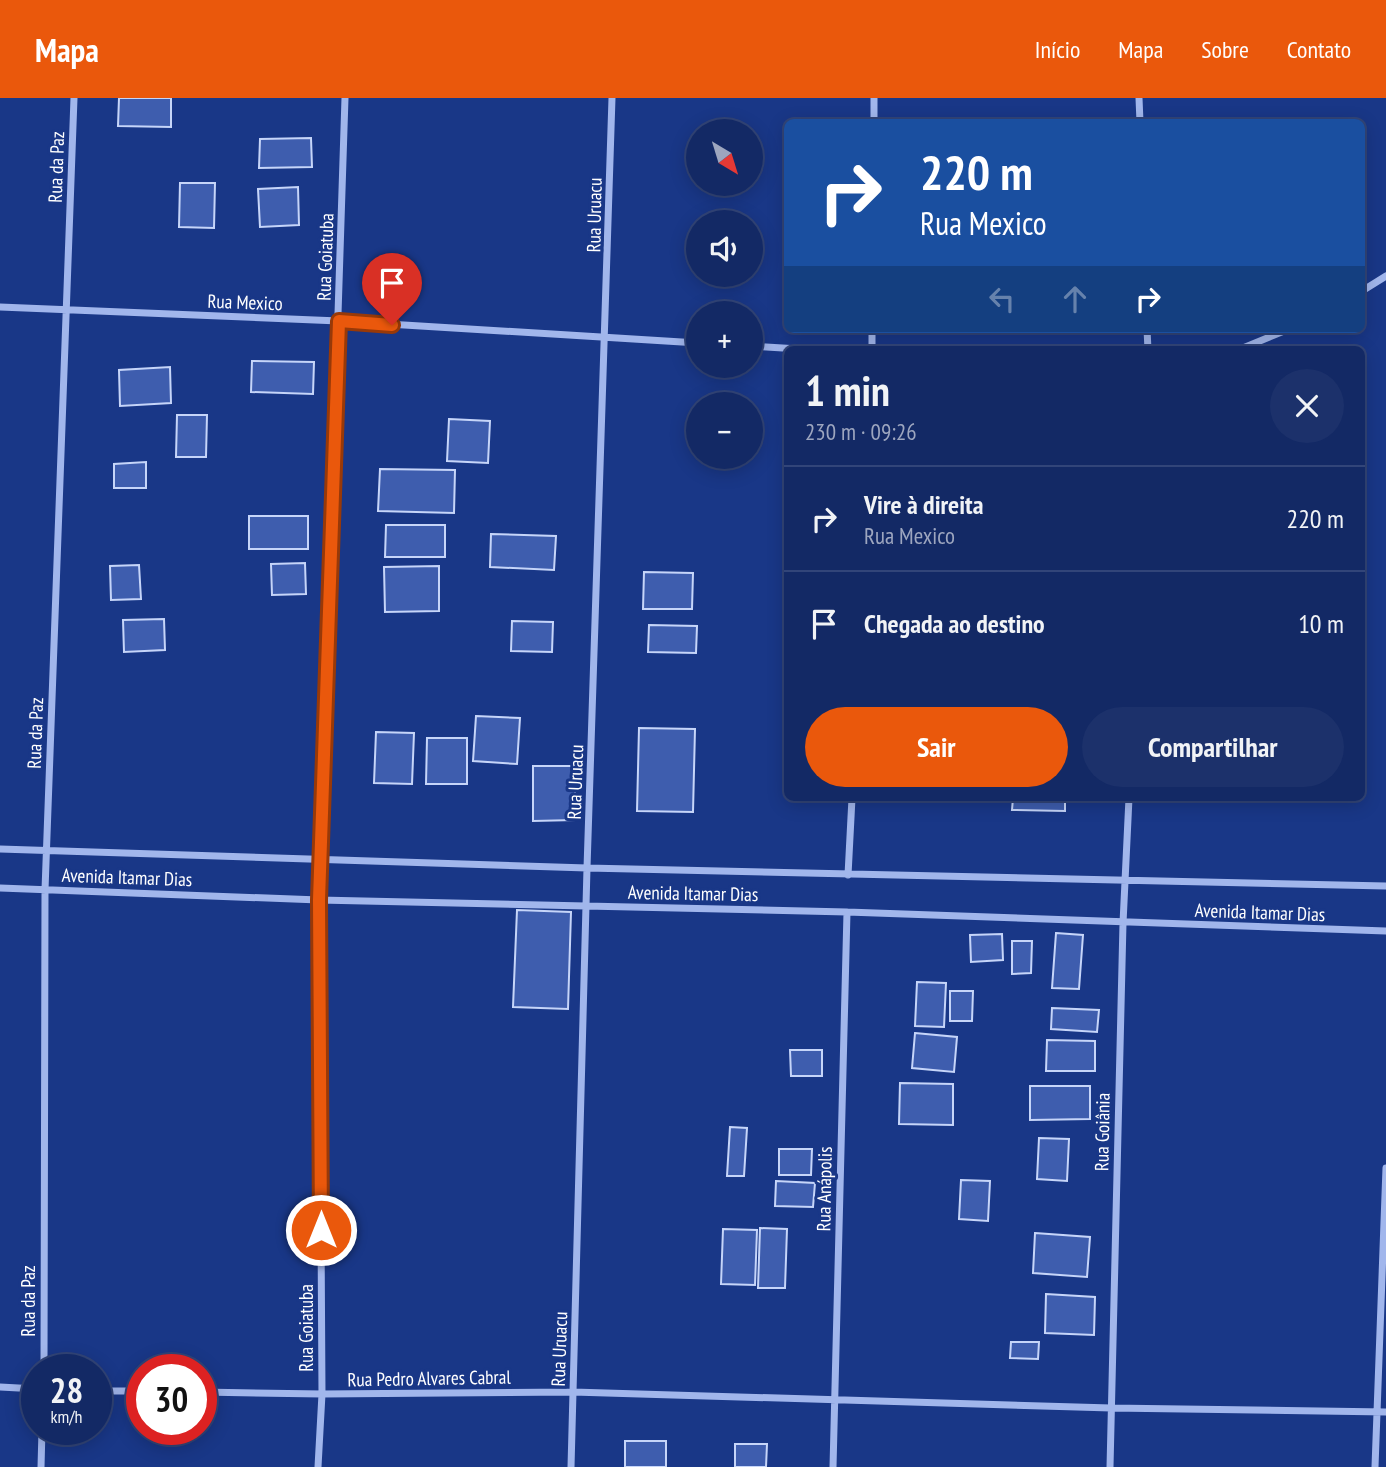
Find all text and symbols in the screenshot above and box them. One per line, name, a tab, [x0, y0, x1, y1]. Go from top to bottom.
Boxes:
text: Mapa	[35, 28, 99, 71]
text: Início	[1035, 34, 1080, 65]
text: Mapa	[1118, 34, 1163, 65]
text: Sobre	[1201, 34, 1249, 65]
text: Contato	[1287, 34, 1351, 65]
north arrow	[686, 119, 763, 196]
map controls	[686, 119, 763, 469]
street label: Rua da Paz	[43, 131, 69, 203]
text: 220 m	[920, 140, 1033, 204]
icon: right	[805, 147, 896, 238]
street label: Rua Uruacu	[581, 177, 607, 253]
text: Rua Mexico	[920, 202, 1047, 244]
button: sound	[686, 210, 763, 287]
street label: Rua Goiatuba	[311, 213, 339, 301]
pin	[362, 253, 422, 325]
icon: arrive	[373, 264, 411, 302]
icon: left	[983, 280, 1021, 318]
icon: ahead	[1056, 280, 1094, 318]
icon: right	[1129, 280, 1167, 318]
street label: Rua Mexico	[207, 289, 283, 315]
button: +	[686, 301, 763, 378]
text: 1 min	[805, 363, 890, 418]
button: close	[1270, 369, 1344, 443]
button: −	[686, 392, 763, 469]
text: 230 m · 09:26	[805, 417, 917, 446]
text: Vire à direita	[864, 488, 983, 521]
icon: right	[805, 500, 843, 538]
text: 220 m	[1286, 502, 1344, 535]
text: Rua Mexico	[864, 521, 955, 550]
icon: arrive	[805, 605, 843, 643]
text: Chegada ao destino	[864, 607, 1045, 640]
text: 10 m	[1298, 607, 1344, 640]
street label: Rua da Paz	[22, 697, 48, 769]
button: Sair	[805, 707, 1068, 787]
button: Compartilhar	[1082, 707, 1344, 787]
street label: Rua Uruacu	[562, 744, 588, 820]
street label: Avenida Itamar Dias	[61, 863, 193, 891]
street label: Avenida Itamar Dias	[628, 880, 758, 906]
street label: Avenida Itamar Dias	[1194, 898, 1326, 926]
street label: Rua Goiânia	[1089, 1093, 1115, 1171]
street label: Rua Anápolis	[811, 1146, 837, 1232]
position arrow	[284, 1193, 358, 1267]
street label: Rua da Paz	[16, 1265, 40, 1337]
street label: Rua Goiatuba	[294, 1284, 318, 1372]
street label: Rua Uruacu	[546, 1311, 572, 1387]
speed limit sign: 30	[126, 1354, 217, 1445]
street label: Rua Pedro Alvares Cabral	[347, 1365, 511, 1391]
text: 28	[50, 1367, 83, 1413]
text: km/h	[51, 1405, 82, 1428]

